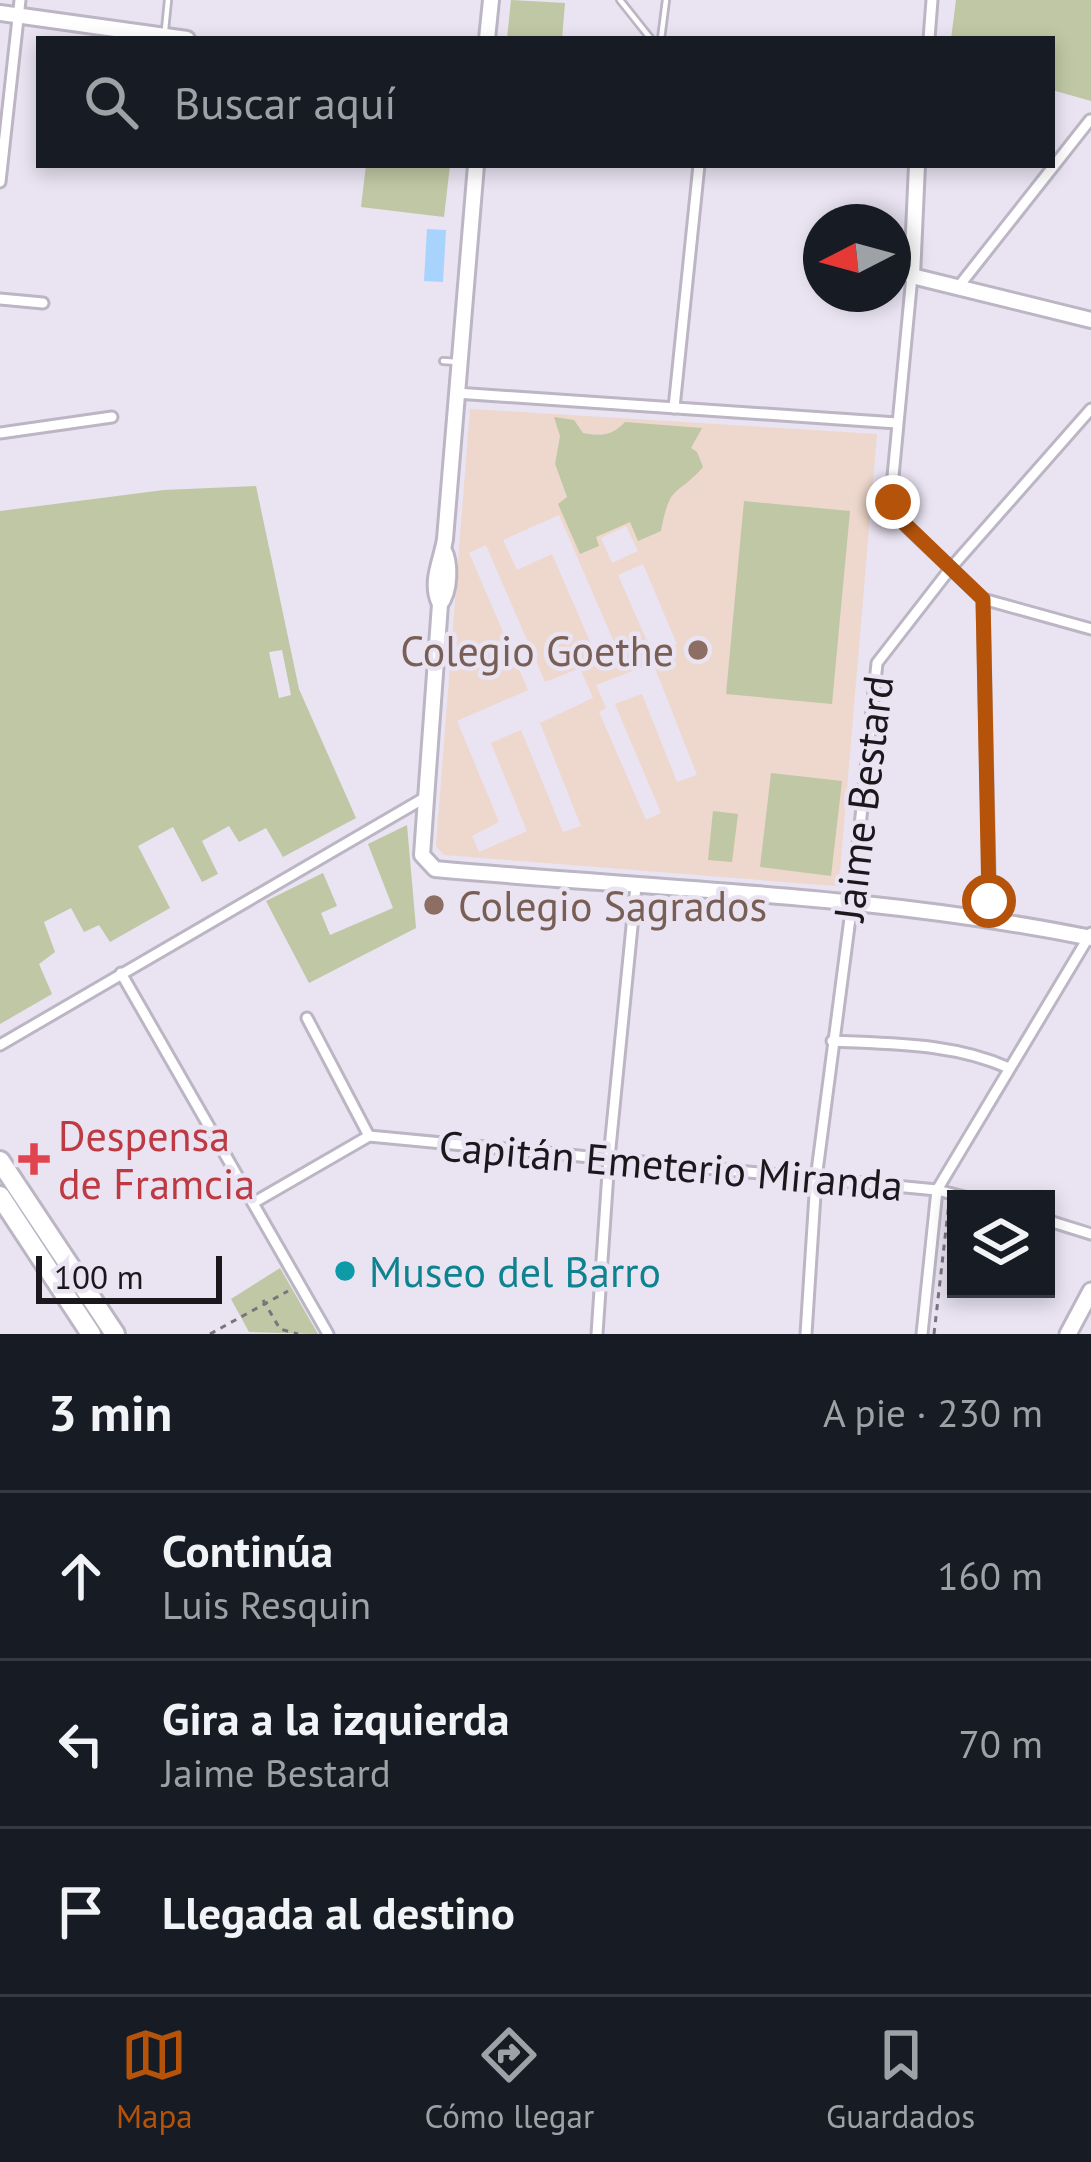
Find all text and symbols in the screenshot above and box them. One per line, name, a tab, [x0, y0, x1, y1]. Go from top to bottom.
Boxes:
search box	[36, 36, 1055, 168]
icon: search	[78, 69, 144, 135]
text: Buscar aquí	[174, 73, 396, 131]
north arrow	[803, 204, 911, 312]
route end	[866, 475, 920, 529]
place label: Colegio Goethe	[400, 623, 674, 678]
marker: Colegio Goethe	[685, 637, 711, 663]
street label: Jaime Bestard	[820, 672, 905, 926]
route start	[962, 874, 1016, 928]
place label: Colegio Sagrados	[458, 878, 767, 933]
marker: Colegio Sagrados	[421, 892, 447, 918]
place label: Despensa de Framcia	[58, 1108, 255, 1211]
street label: Capitán Emeterio Miranda	[437, 1117, 905, 1213]
marker: Despensa de Framcia	[21, 1146, 47, 1172]
map controls	[947, 1190, 1055, 1298]
button: layers	[947, 1190, 1055, 1298]
place label: Museo del Barro	[369, 1244, 661, 1299]
scale bar	[36, 1250, 222, 1303]
text: 100 m	[54, 1255, 144, 1298]
marker: Museo del Barro	[332, 1258, 358, 1284]
text: 3 min	[48, 1379, 172, 1445]
text: A pie · 230 m	[823, 1387, 1043, 1438]
text: Continúa	[162, 1521, 333, 1579]
icon: ahead	[48, 1543, 114, 1609]
text: 160 m	[937, 1550, 1043, 1601]
text: Luis Resquin	[162, 1579, 371, 1630]
text: Gira a la izquierda	[162, 1689, 510, 1747]
icon: left	[48, 1711, 114, 1777]
text: 70 m	[958, 1718, 1043, 1769]
text: Jaime Bestard	[162, 1747, 391, 1798]
icon: arrive	[48, 1879, 114, 1945]
text: Llegada al destino	[162, 1883, 515, 1941]
tab: Mapa	[116, 2022, 193, 2137]
tab: Cómo llegar	[424, 2022, 594, 2137]
tab: Guardados	[826, 2022, 975, 2137]

